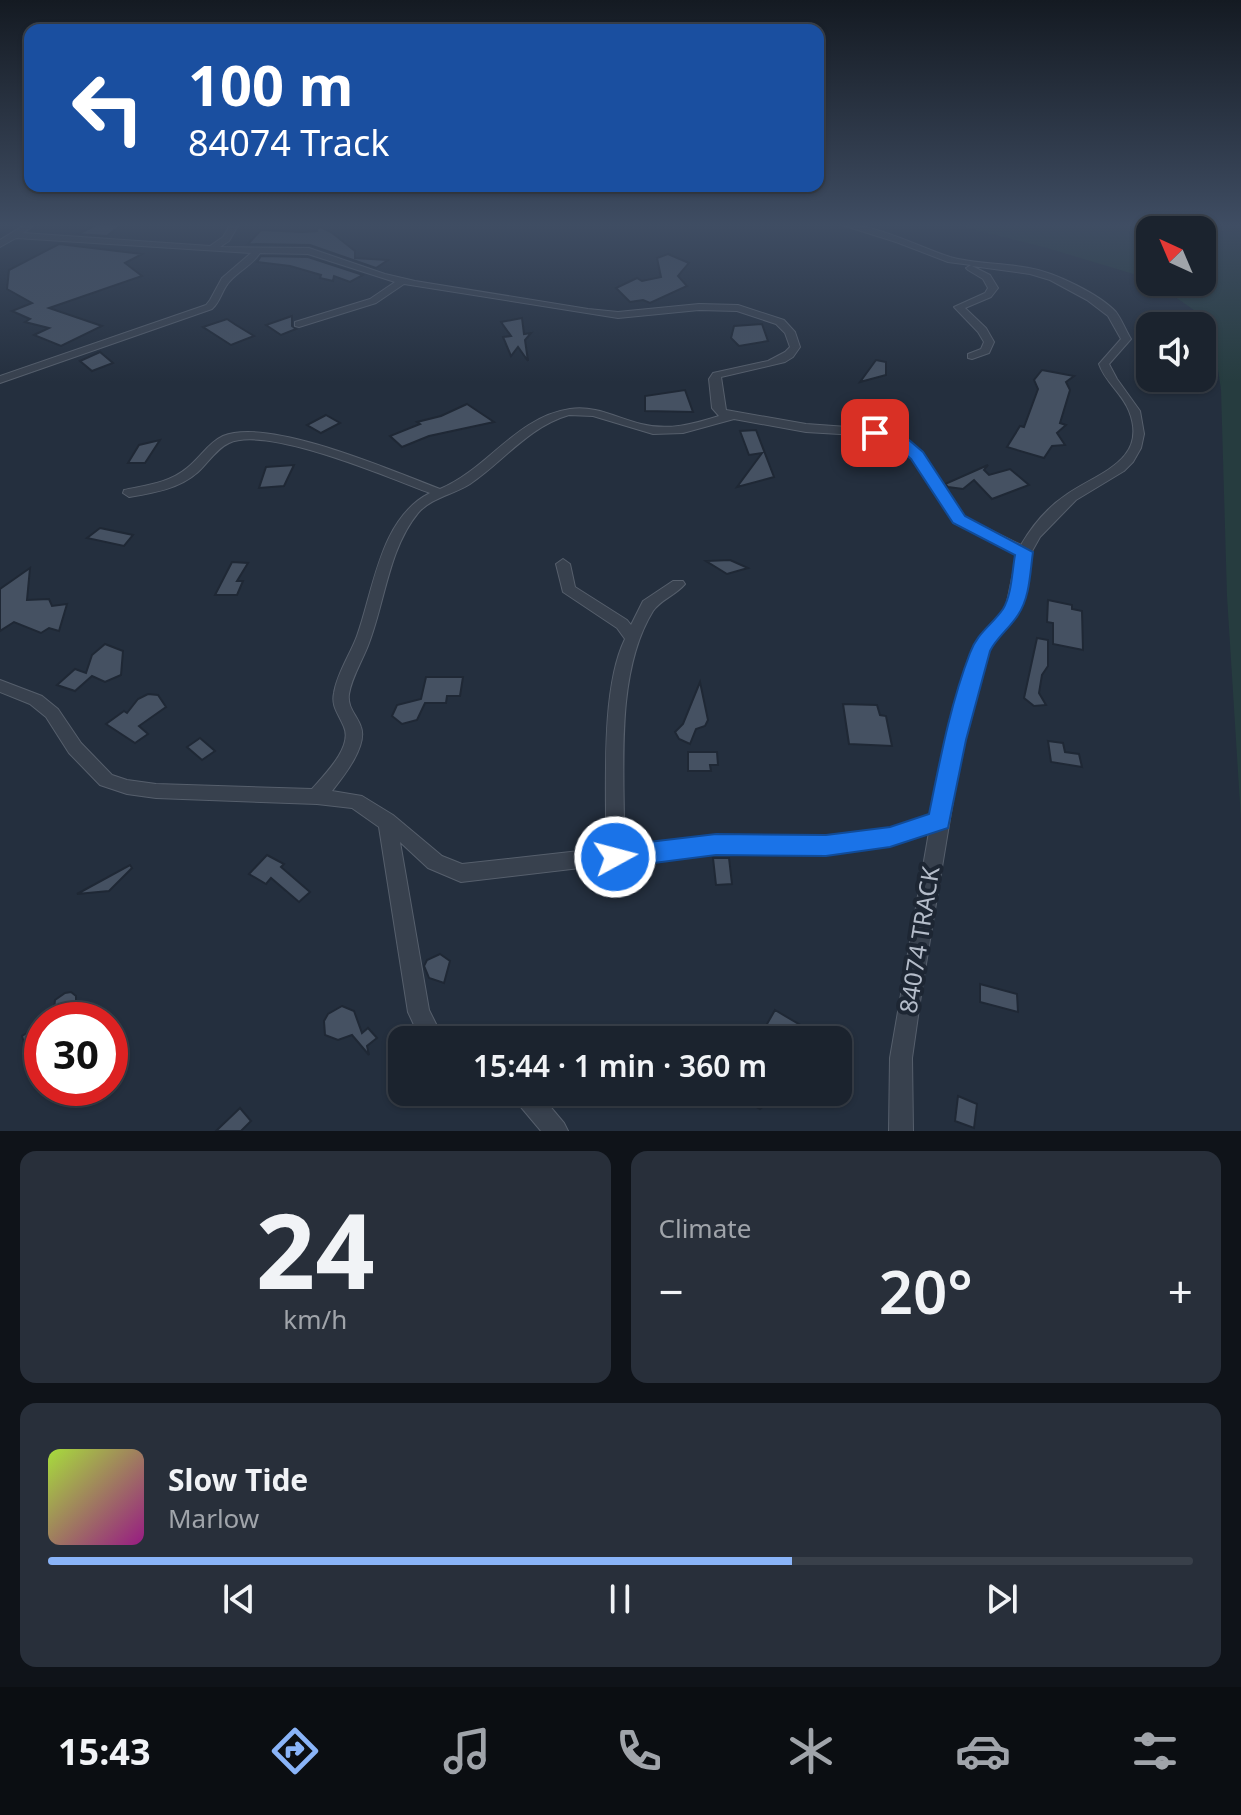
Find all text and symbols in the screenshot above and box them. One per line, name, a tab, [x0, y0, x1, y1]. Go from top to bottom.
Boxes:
text: 100 m	[188, 46, 353, 122]
icon: left	[56, 56, 160, 160]
text: 84074 Track	[188, 118, 389, 167]
north arrow	[1136, 216, 1216, 296]
map controls	[1136, 216, 1216, 392]
button: sound	[1136, 312, 1216, 392]
pin	[841, 399, 909, 467]
icon: arrive	[853, 411, 897, 455]
position arrow	[573, 815, 657, 899]
street label: 84074 TRACK	[891, 864, 946, 1015]
speed limit sign: 30	[24, 1002, 128, 1106]
text: 15:44 · 1 min · 360 m	[473, 1045, 767, 1086]
text: 24	[256, 1178, 375, 1319]
text: Climate	[659, 1210, 751, 1246]
text: 20°	[879, 1250, 973, 1332]
text: −	[659, 1261, 684, 1321]
text: +	[1168, 1261, 1193, 1321]
text: km/h	[283, 1301, 347, 1337]
text: Slow Tide	[168, 1459, 308, 1500]
text: Marlow	[168, 1500, 259, 1536]
icon: previous	[217, 1577, 261, 1621]
icon: pause	[598, 1577, 642, 1621]
icon: next	[980, 1577, 1024, 1621]
icon: directions	[267, 1723, 323, 1779]
icon: music	[439, 1723, 495, 1779]
icon: phone	[611, 1723, 667, 1779]
icon: climate	[783, 1723, 839, 1779]
icon: car	[955, 1723, 1011, 1779]
icon: filters	[1127, 1723, 1183, 1779]
text: 15:43	[58, 1727, 151, 1776]

